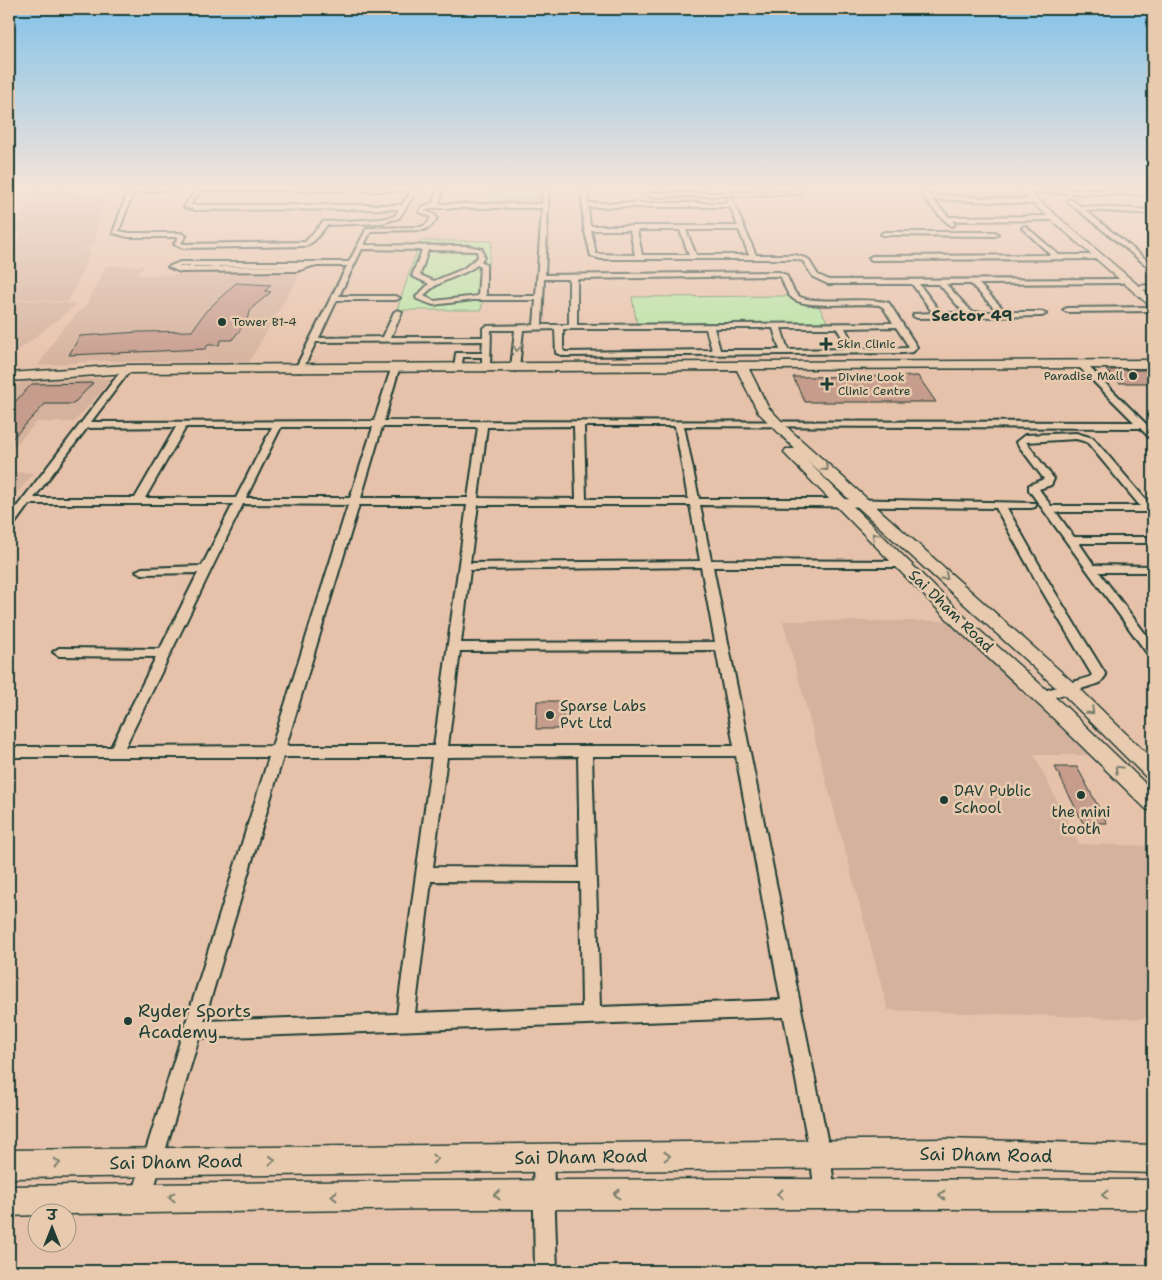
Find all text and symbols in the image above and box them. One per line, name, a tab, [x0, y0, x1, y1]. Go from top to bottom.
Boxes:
district label: Sector 49	[932, 305, 1012, 326]
place label: Tower B1-4	[232, 314, 297, 330]
marker: Tower B1-4	[216, 316, 228, 328]
place label: Skin Clinic	[837, 336, 895, 352]
marker: Skin Clinic	[819, 337, 833, 351]
one-way arrow	[512, 344, 523, 352]
place label: Paradise Mall	[1044, 368, 1123, 384]
place label: Divine Look Clinic Centre	[838, 369, 911, 399]
marker: Paradise Mall	[1127, 370, 1139, 382]
marker: Divine Look Clinic Centre	[820, 377, 834, 391]
one-way arrow	[819, 462, 828, 471]
one-way arrow	[871, 532, 880, 541]
street label: Sai Dham Road	[904, 565, 998, 657]
one-way arrow	[940, 571, 949, 580]
place label: Sparse Labs Pvt Ltd	[560, 696, 646, 733]
one-way arrow	[1085, 705, 1094, 714]
marker: Sparse Labs Pvt Ltd	[544, 709, 556, 721]
one-way arrow	[1115, 766, 1124, 775]
place label: DAV Public School	[954, 781, 1031, 818]
marker: the mini tooth	[1075, 789, 1087, 801]
marker: DAV Public School	[938, 794, 950, 806]
place label: the mini tooth	[1051, 802, 1111, 839]
place label: Ryder Sports Academy	[138, 999, 251, 1044]
marker: Ryder Sports Academy	[122, 1015, 134, 1027]
street label: Sai Dham Road	[919, 1142, 1053, 1168]
street label: Sai Dham Road	[514, 1144, 648, 1170]
street label: Sai Dham Road	[109, 1149, 243, 1175]
one-way arrow	[664, 1151, 672, 1161]
one-way arrow	[431, 1153, 439, 1164]
one-way arrow	[269, 1155, 277, 1166]
one-way arrow	[54, 1158, 62, 1168]
one-way arrow	[613, 1189, 620, 1199]
one-way arrow	[775, 1189, 783, 1199]
one-way arrow	[492, 1190, 500, 1200]
one-way arrow	[938, 1190, 946, 1200]
one-way arrow	[1100, 1190, 1108, 1200]
one-way arrow	[330, 1191, 338, 1201]
one-way arrow	[167, 1192, 175, 1202]
north arrow	[28, 1202, 78, 1252]
text: उ	[45, 1206, 58, 1224]

